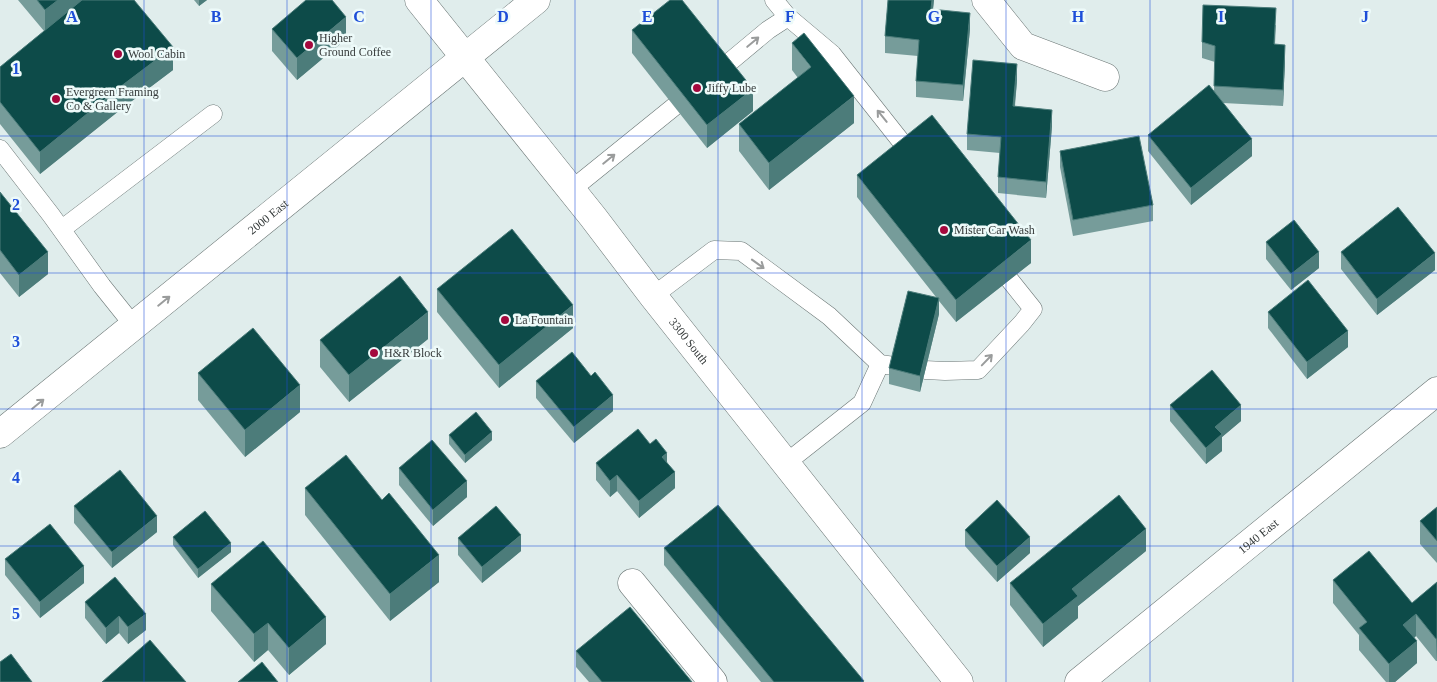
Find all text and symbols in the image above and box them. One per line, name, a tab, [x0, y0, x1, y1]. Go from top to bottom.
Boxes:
text: A	[66, 8, 78, 25]
text: B	[211, 8, 222, 25]
text: C	[353, 8, 365, 25]
text: D	[497, 8, 509, 25]
text: E	[642, 8, 652, 25]
text: F	[785, 8, 795, 25]
text: G	[928, 8, 941, 25]
text: H	[1072, 8, 1085, 25]
text: I	[1218, 8, 1224, 25]
text: J	[1361, 8, 1369, 25]
place label: Higher Ground Coffee	[319, 31, 391, 59]
one-way arrow	[747, 37, 760, 48]
marker: Higher Ground Coffee	[303, 39, 315, 51]
place label: Wool Cabin	[128, 47, 185, 61]
marker: Wool Cabin	[112, 48, 124, 60]
text: 1	[12, 60, 20, 77]
place label: Jiffy Lube	[707, 81, 756, 95]
marker: Jiffy Lube	[691, 82, 703, 94]
place label: Evergreen Framing Co & Gallery	[66, 85, 159, 113]
marker: Evergreen Framing Co & Gallery	[50, 93, 62, 105]
one-way arrow	[876, 110, 887, 123]
one-way arrow	[602, 154, 615, 165]
text: 2	[12, 196, 20, 213]
street label: 2000 East	[245, 196, 292, 237]
place label: Mister Car Wash	[954, 223, 1035, 237]
marker: Mister Car Wash	[938, 224, 950, 236]
one-way arrow	[751, 258, 764, 269]
one-way arrow	[157, 296, 170, 307]
place label: La Fountain	[515, 313, 573, 327]
marker: La Fountain	[499, 314, 511, 326]
street label: 3300 South	[666, 315, 711, 367]
text: 3	[12, 333, 20, 350]
place label: H&R Block	[384, 346, 442, 360]
marker: H&R Block	[368, 347, 380, 359]
one-way arrow	[981, 353, 993, 366]
one-way arrow	[31, 398, 44, 409]
text: 4	[12, 469, 20, 486]
street label: 1940 East	[1235, 515, 1282, 557]
text: 5	[12, 605, 20, 622]

